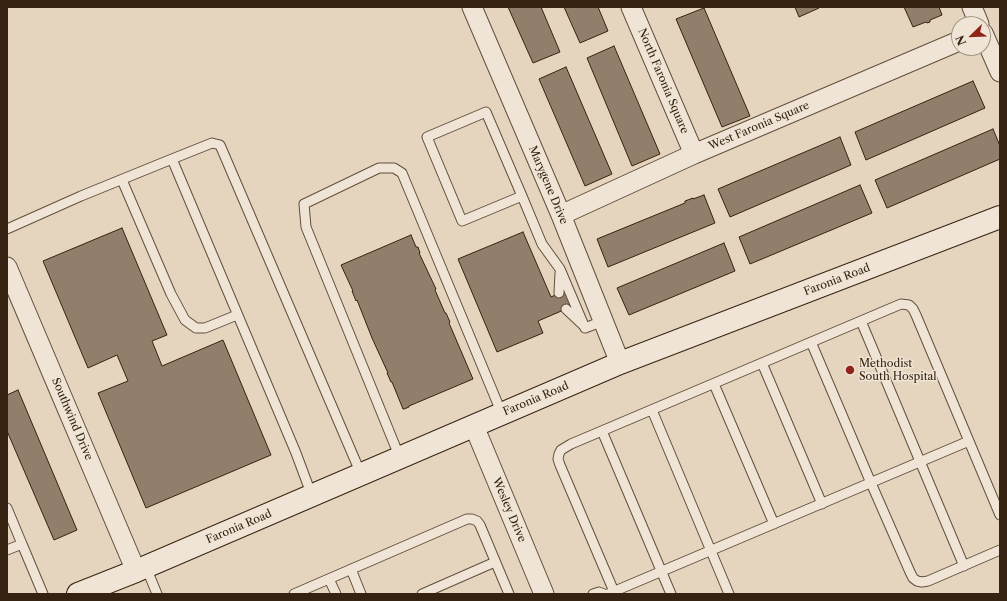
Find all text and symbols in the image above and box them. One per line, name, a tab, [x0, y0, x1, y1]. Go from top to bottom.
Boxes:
north arrow	[951, 16, 991, 56]
street label: North Faronia Square	[635, 26, 691, 136]
text: N	[953, 33, 969, 47]
street label: West Faronia Square	[707, 99, 811, 153]
street label: Marygene Drive	[526, 144, 570, 226]
street label: Faronia Road	[802, 261, 872, 299]
place label: Methodist South Hospital	[859, 357, 937, 383]
marker: Methodist South Hospital	[844, 364, 856, 376]
street label: Southwind Drive	[49, 376, 95, 462]
street label: Faronia Road	[501, 379, 571, 419]
street label: Wesley Drive	[489, 476, 529, 544]
street label: Faronia Road	[204, 507, 274, 547]

